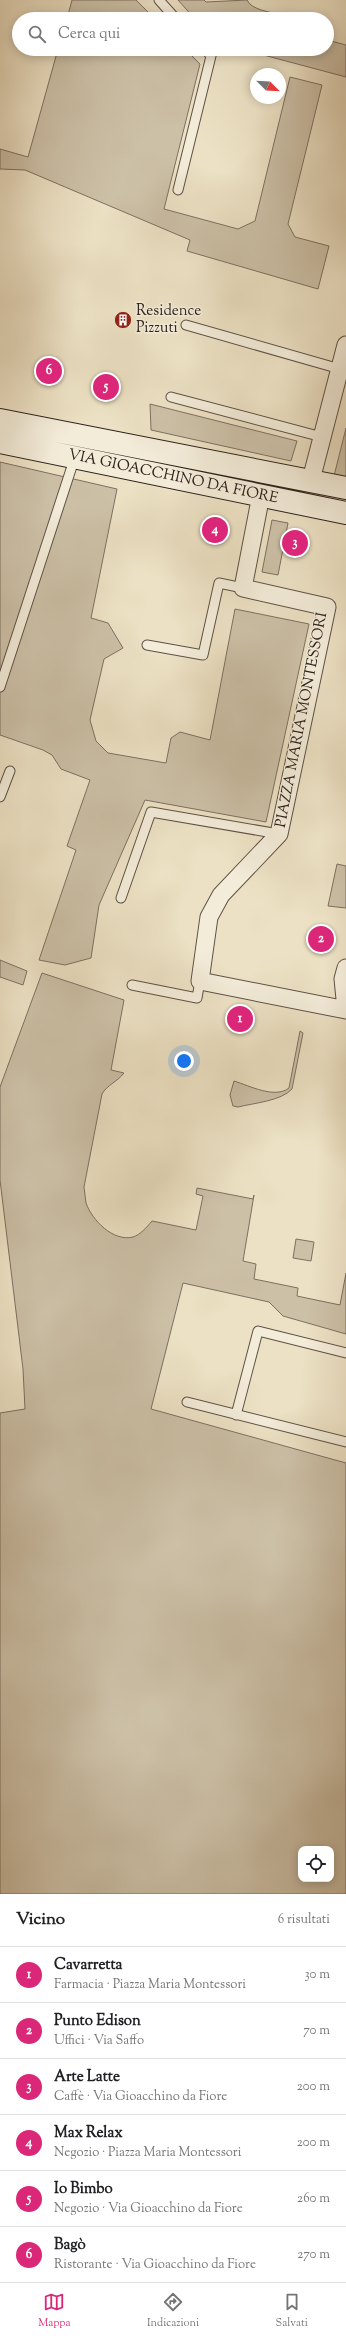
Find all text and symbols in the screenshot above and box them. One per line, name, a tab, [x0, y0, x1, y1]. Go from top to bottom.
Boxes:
search box	[12, 12, 334, 56]
icon: search	[26, 23, 48, 45]
text: Cerca qui	[58, 24, 120, 45]
north arrow	[250, 68, 286, 104]
place label: Residence Pizzuti	[136, 301, 201, 339]
building icon: Residence Pizzuti	[113, 310, 133, 330]
pin: 6	[36, 356, 62, 386]
pin: 5	[93, 372, 119, 402]
street label: VIA GIOACCHINO DA FIORE	[66, 444, 280, 510]
pin: 4	[202, 515, 228, 545]
pin: 3	[282, 528, 308, 558]
street label: PIAZZA MARIA MONTESSORI	[271, 610, 333, 829]
pin: 2	[308, 924, 334, 954]
pin: 1	[227, 1004, 253, 1034]
your location	[174, 1051, 194, 1071]
map controls	[298, 1846, 334, 1882]
button: locate	[298, 1846, 334, 1882]
text: Vicino	[16, 1908, 65, 1932]
text: 6 risultati	[278, 1911, 330, 1929]
text: Cavarretta	[54, 1955, 122, 1976]
text: 1	[27, 1966, 31, 1984]
text: 30 m	[304, 1966, 330, 1984]
text: Farmacia · Piazza Maria Montessori	[54, 1976, 246, 1994]
text: Punto Edison	[54, 2011, 141, 2032]
text: 2	[26, 2022, 32, 2040]
text: 70 m	[303, 2022, 330, 2040]
text: Uffici · Via Saffo	[54, 2032, 144, 2050]
text: Arte Latte	[54, 2067, 120, 2088]
text: 3	[26, 2078, 32, 2096]
text: 200 m	[297, 2078, 330, 2096]
text: Caffè · Via Gioacchino da Fiore	[54, 2088, 227, 2106]
text: Max Relax	[54, 2123, 123, 2144]
text: 4	[26, 2134, 32, 2152]
text: 200 m	[297, 2134, 330, 2152]
text: Negozio · Piazza Maria Montessori	[54, 2144, 241, 2162]
text: Io Bimbo	[54, 2179, 113, 2200]
text: 5	[27, 2190, 31, 2208]
text: 260 m	[297, 2190, 330, 2208]
text: Negozio · Via Gioacchino da Fiore	[54, 2200, 243, 2218]
text: Bagò	[54, 2235, 86, 2256]
text: 6	[26, 2246, 32, 2264]
text: 270 m	[297, 2246, 330, 2264]
text: Ristorante · Via Gioacchino da Fiore	[54, 2256, 256, 2274]
tab: Mappa	[38, 2291, 70, 2331]
tab: Indicazioni	[147, 2291, 199, 2331]
tab: Salvati	[276, 2291, 308, 2331]

